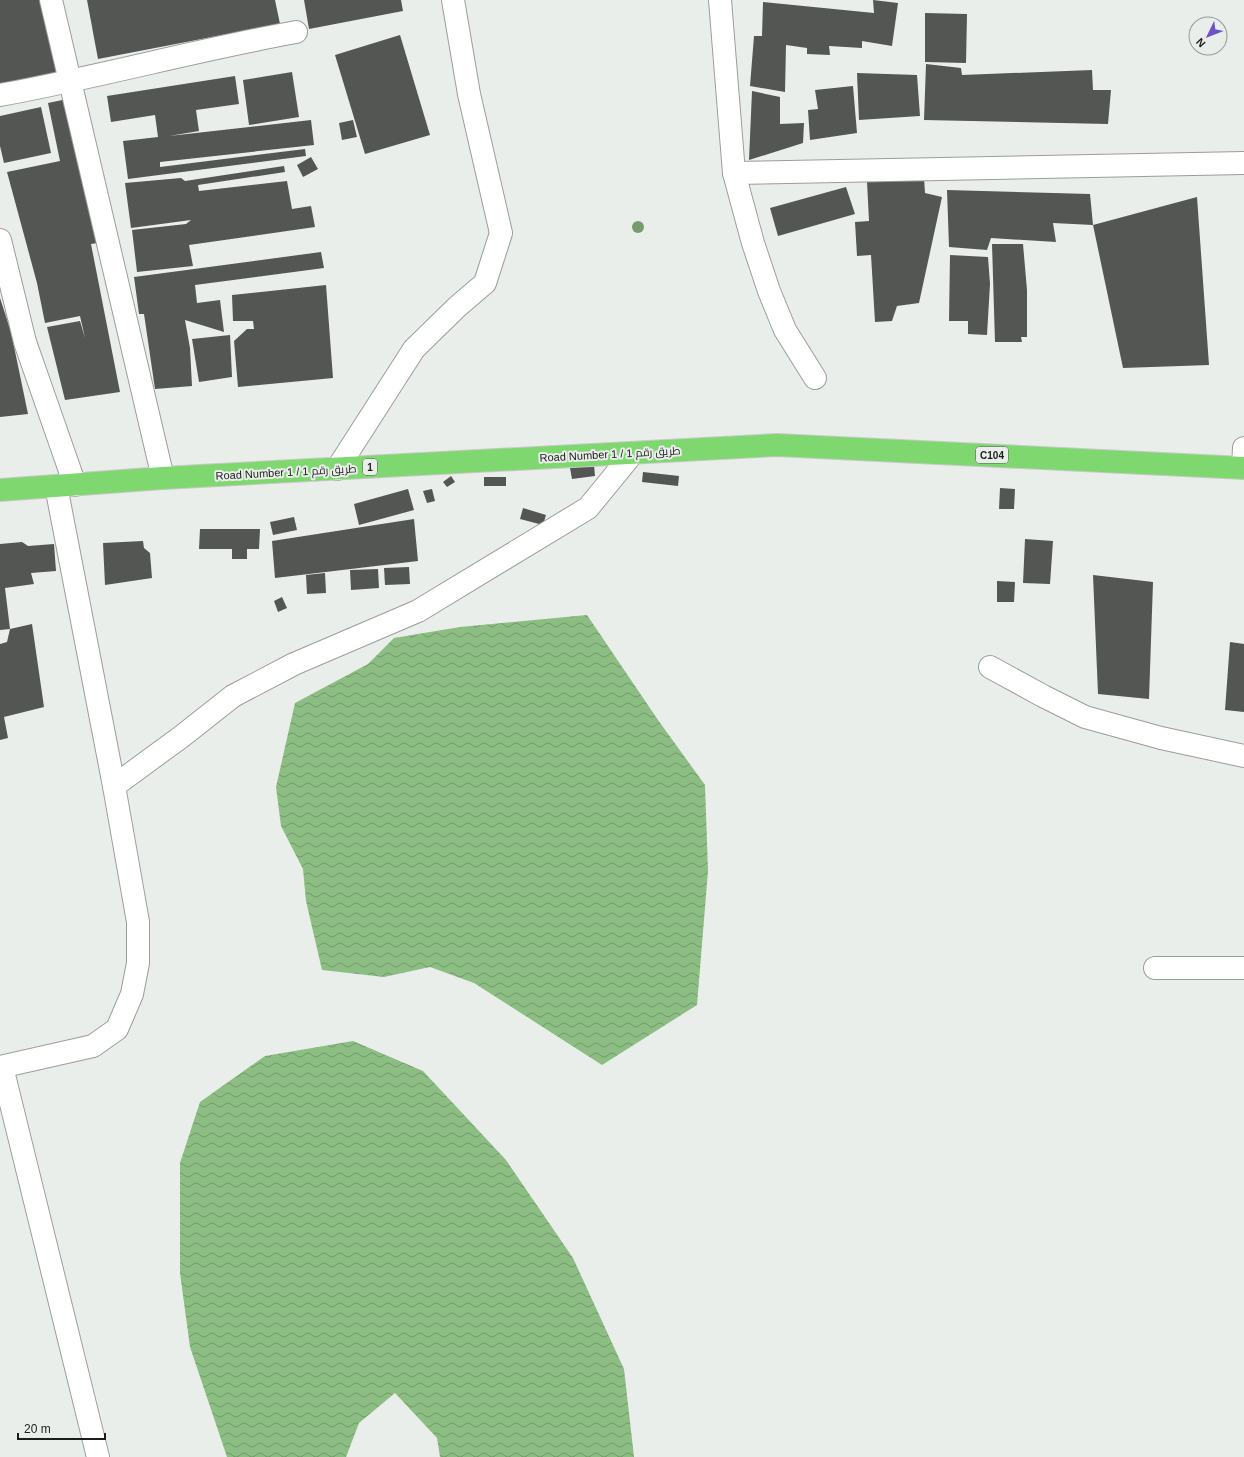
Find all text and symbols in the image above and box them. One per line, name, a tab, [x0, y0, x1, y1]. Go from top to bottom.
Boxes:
north arrow	[1188, 16, 1228, 56]
text: N	[1194, 36, 1208, 50]
street label: Road Number 1 / طريق رقم 1	[539, 444, 681, 466]
road number: C104	[976, 447, 1008, 463]
road number: 1	[363, 459, 377, 475]
street label: Road Number 1 / طريق رقم 1	[215, 462, 357, 484]
scale bar	[18, 1415, 105, 1441]
text: 20 m	[24, 1422, 51, 1436]

